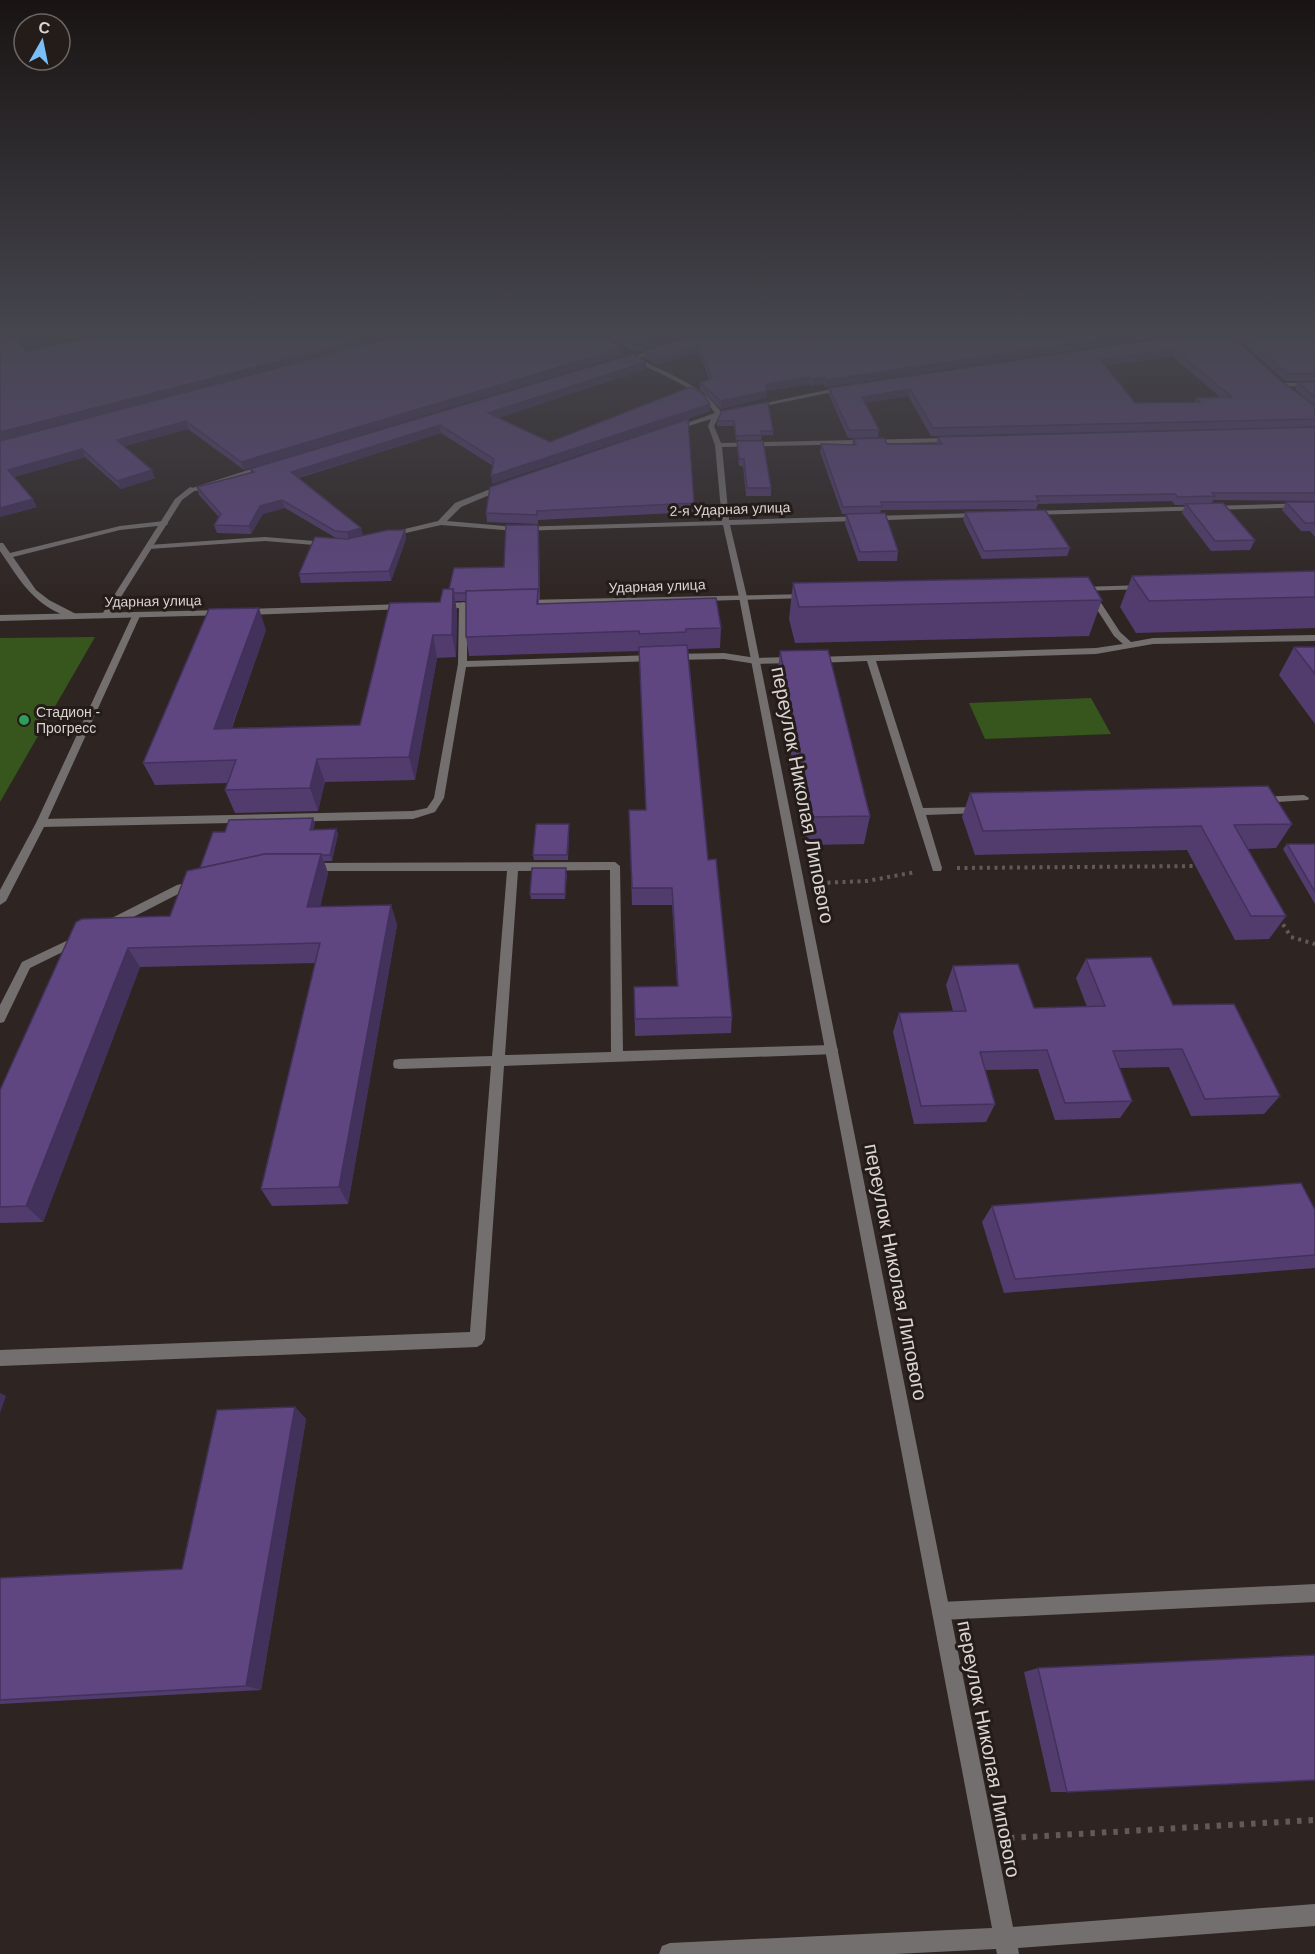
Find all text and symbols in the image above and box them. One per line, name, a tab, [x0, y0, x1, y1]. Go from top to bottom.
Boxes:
north arrow	[12, 12, 72, 72]
text: С	[37, 18, 52, 37]
street label: 2-я Ударная улица	[669, 499, 791, 519]
street label: Ударная улица	[608, 576, 706, 596]
street label: Ударная улица	[104, 592, 202, 610]
street label: переулок Николая Липового	[767, 665, 839, 925]
place label: Стадион - Прогресс	[36, 704, 101, 736]
marker: Стадион - Прогресс	[17, 713, 31, 727]
street label: переулок Николая Липового	[860, 1142, 932, 1402]
street label: переулок Николая Липового	[953, 1619, 1025, 1879]

